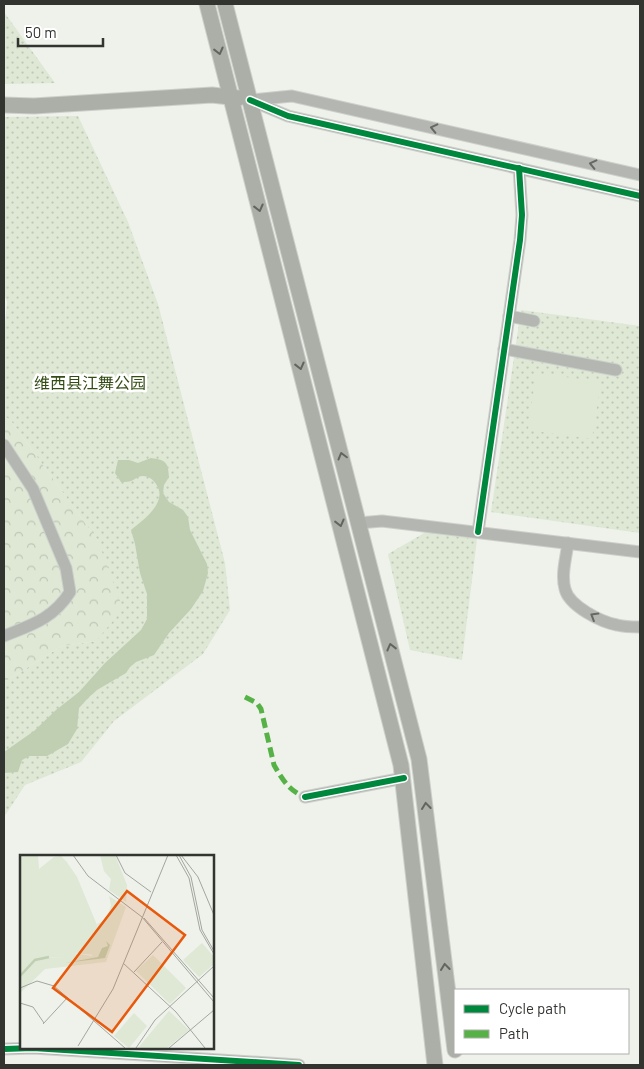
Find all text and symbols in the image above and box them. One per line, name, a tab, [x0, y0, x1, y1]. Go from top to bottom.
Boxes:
scale bar	[18, 15, 102, 47]
text: 50 m	[25, 23, 57, 41]
one-way arrow	[213, 47, 224, 55]
one-way arrow	[430, 123, 439, 134]
one-way arrow	[588, 159, 597, 170]
one-way arrow	[254, 204, 264, 212]
one-way arrow	[294, 361, 304, 369]
park label: 维西县江舞公园	[34, 373, 146, 392]
one-way arrow	[337, 451, 348, 460]
one-way arrow	[334, 519, 345, 528]
one-way arrow	[590, 612, 599, 622]
one-way arrow	[386, 643, 397, 652]
one-way arrow	[421, 801, 432, 809]
inset map	[20, 855, 214, 1049]
one-way arrow	[440, 963, 451, 971]
legend	[454, 989, 629, 1054]
text: Cycle path	[499, 999, 566, 1017]
text: Path	[499, 1024, 529, 1042]

